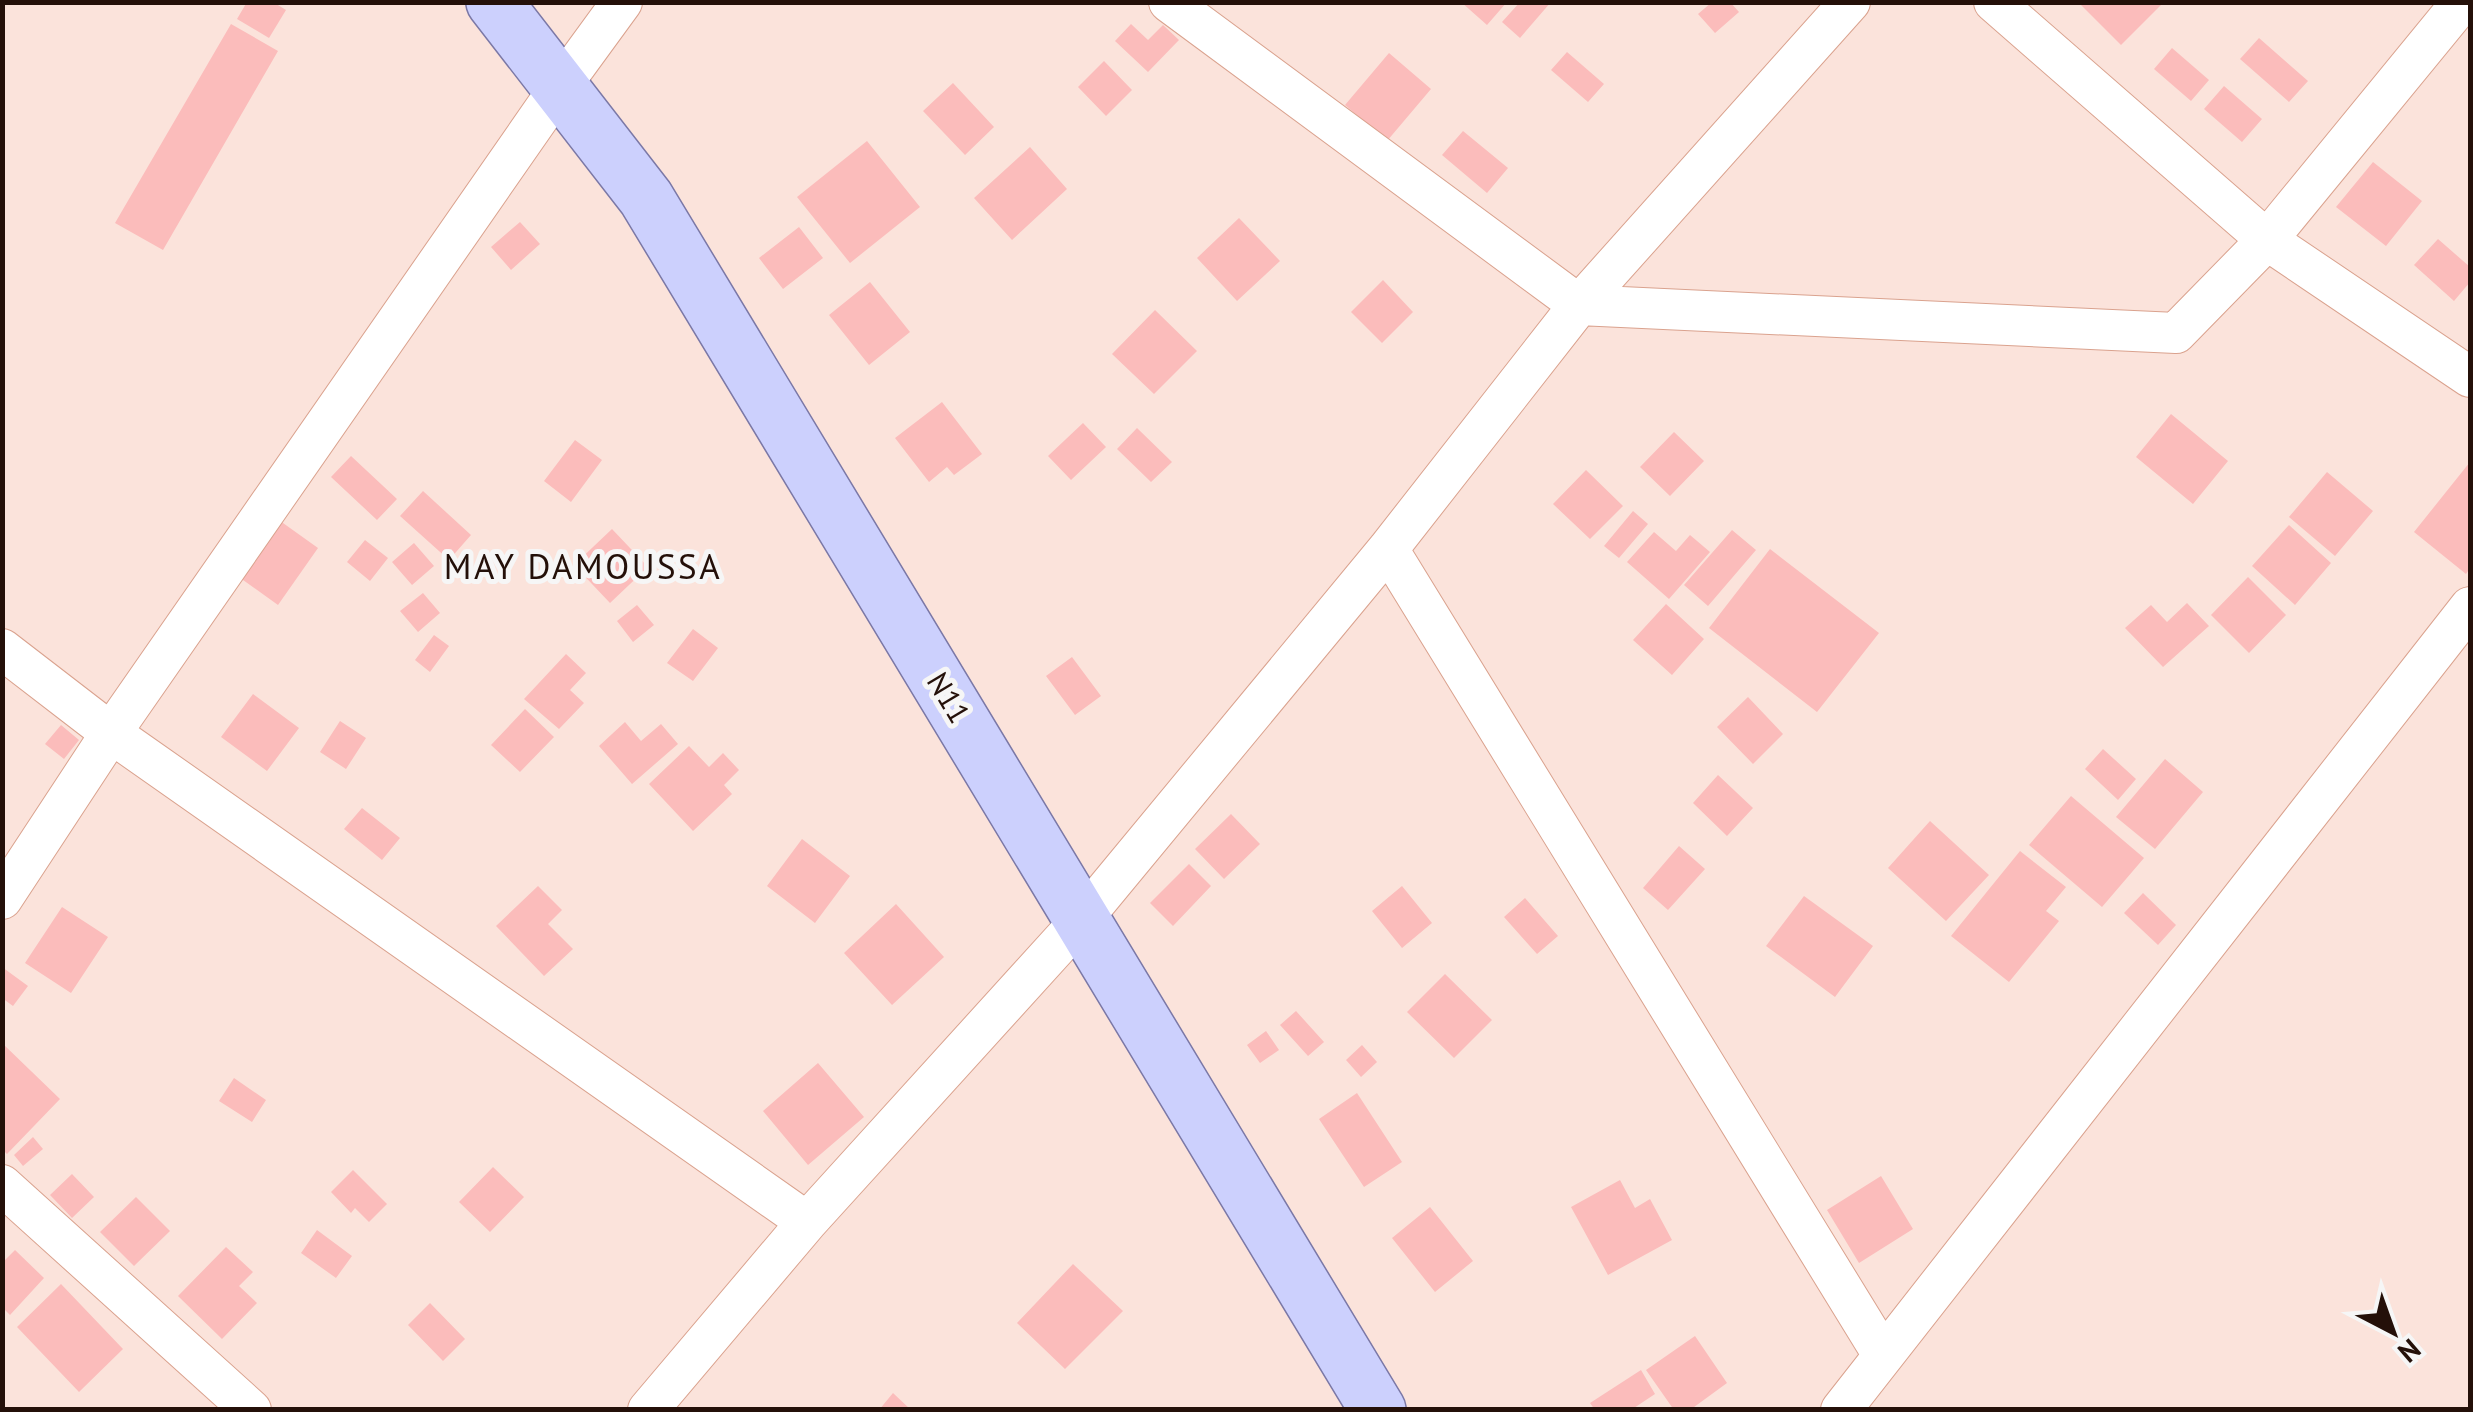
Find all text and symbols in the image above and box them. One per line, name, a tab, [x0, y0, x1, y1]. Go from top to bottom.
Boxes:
district label: MAY DAMOUSSA	[444, 543, 722, 589]
street label: N11	[919, 665, 980, 730]
north arrow	[2343, 1282, 2443, 1382]
text: N	[2391, 1331, 2429, 1371]

